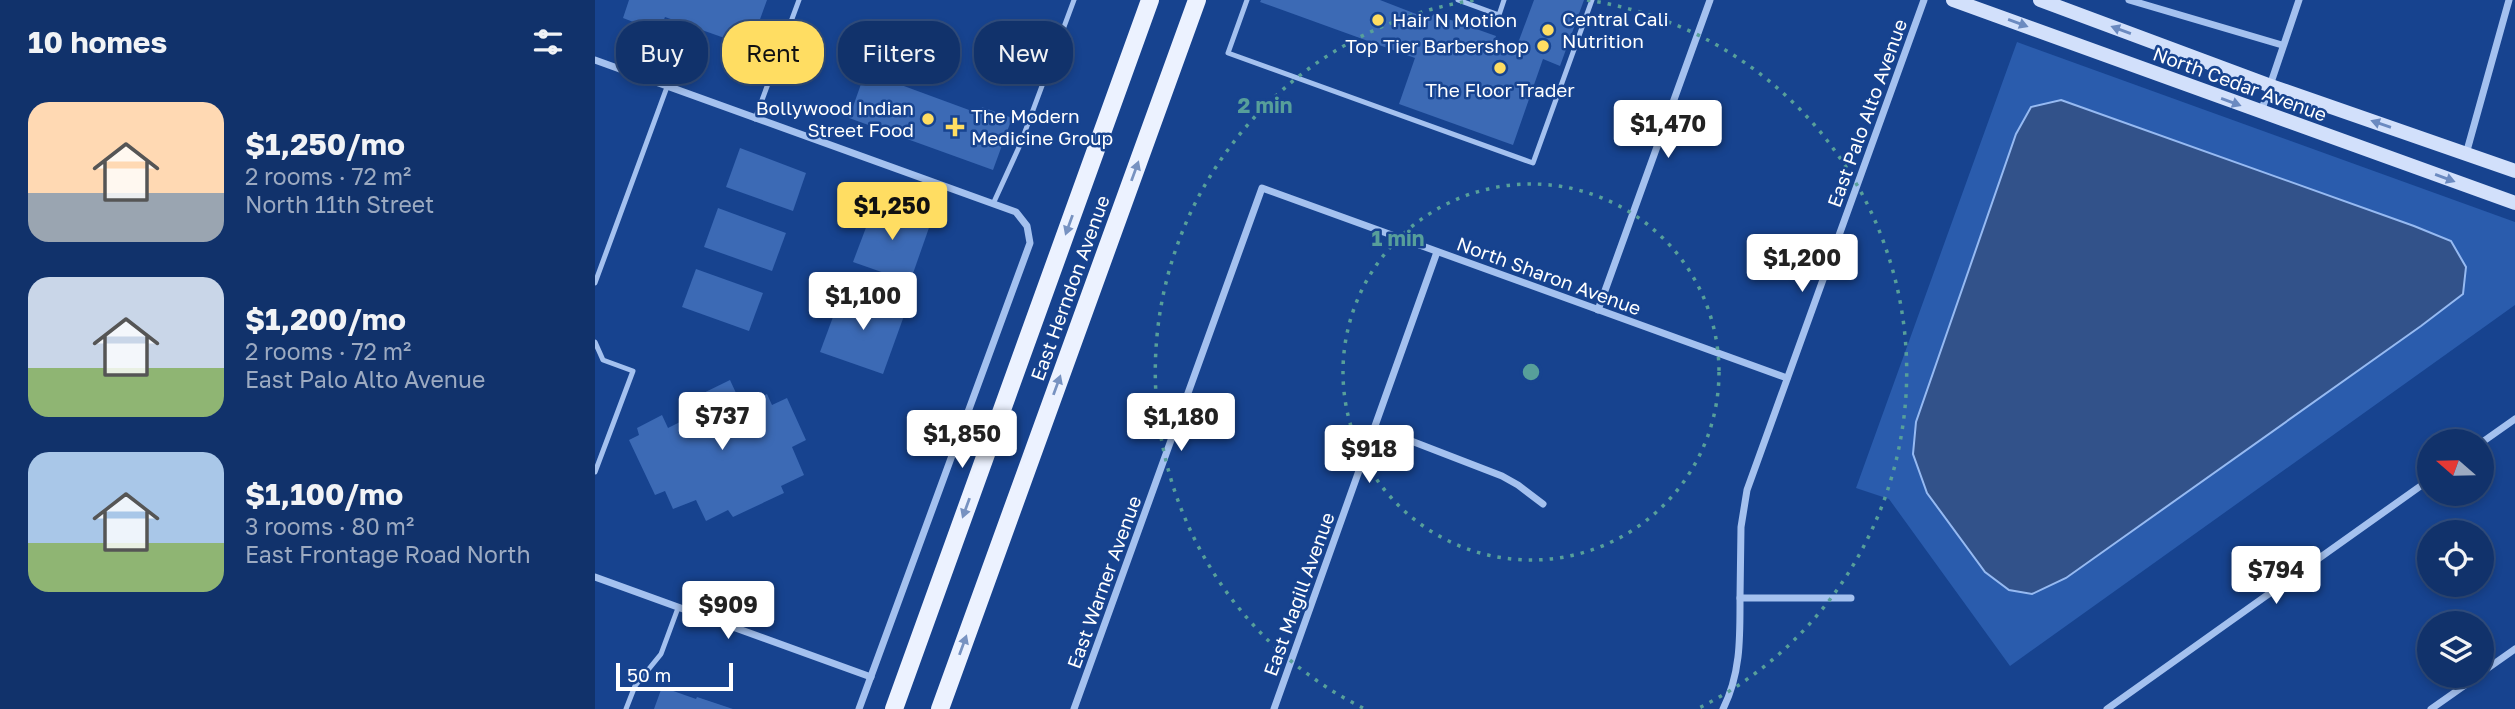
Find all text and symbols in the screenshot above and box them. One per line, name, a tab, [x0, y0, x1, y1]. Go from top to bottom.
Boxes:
place label: Central Cali Nutrition	[1562, 7, 1669, 52]
place label: Hair N Motion	[1392, 8, 1517, 31]
marker: Hair N Motion	[1370, 12, 1386, 28]
street label: East Palo Alto Avenue	[1822, 16, 1911, 210]
one-way arrow	[2007, 18, 2028, 29]
chip: Buy	[616, 21, 708, 84]
chip: Rent	[722, 21, 824, 84]
chip: Filters	[838, 21, 960, 84]
chip: New	[974, 21, 1073, 84]
marker: Central Cali Nutrition	[1540, 22, 1556, 38]
icon: filters	[529, 23, 567, 61]
text: 10 homes	[28, 24, 167, 60]
one-way arrow	[2111, 25, 2132, 36]
place label: Top Tier Barbershop	[1345, 34, 1529, 57]
marker: Top Tier Barbershop	[1535, 38, 1551, 54]
street label: North Cedar Avenue	[2150, 41, 2330, 126]
marker: The Floor Trader	[1492, 60, 1508, 76]
place label: The Floor Trader	[1425, 78, 1575, 101]
text: 2 min	[1238, 92, 1292, 118]
place label: Bollywood Indian Street Food	[756, 96, 914, 141]
one-way arrow	[2221, 96, 2242, 107]
pin: $1,470	[1611, 100, 1725, 160]
place label: The Modern Medicine Group	[971, 104, 1113, 149]
text: $1,470	[1630, 109, 1706, 137]
marker: Bollywood Indian Street Food	[920, 111, 936, 127]
marker: The Modern Medicine Group	[945, 117, 965, 137]
one-way arrow	[2371, 118, 2392, 129]
text: $1,250/mo	[245, 126, 405, 162]
icon: home	[84, 130, 168, 214]
one-way arrow	[1130, 161, 1141, 182]
text: 2 rooms · 72 m²	[245, 162, 411, 190]
one-way arrow	[2435, 173, 2456, 184]
pin: $1,250	[835, 182, 949, 242]
text: North 11th Street	[245, 190, 434, 218]
text: $1,250	[853, 191, 931, 219]
street label: East Herndon Avenue	[1025, 192, 1114, 384]
one-way arrow	[1063, 215, 1074, 236]
text: 1 min	[1372, 225, 1424, 251]
street label: North Sharon Avenue	[1454, 231, 1644, 320]
pin: $1,200	[1745, 234, 1859, 294]
text: $1,200	[1763, 243, 1841, 271]
pin: $1,100	[806, 272, 920, 332]
text: $1,100	[825, 281, 901, 309]
text: $1,200/mo	[245, 301, 406, 337]
icon: home	[84, 305, 168, 389]
text: 2 rooms · 72 m²	[245, 337, 411, 365]
centre of rings	[1519, 360, 1543, 384]
text: East Palo Alto Avenue	[245, 365, 485, 393]
one-way arrow	[1052, 374, 1063, 395]
pin: $737	[681, 392, 763, 452]
pin: $1,180	[1124, 393, 1238, 453]
text: $737	[695, 401, 749, 429]
text: $1,180	[1143, 402, 1219, 430]
pin: $1,850	[905, 410, 1019, 470]
text: $1,850	[923, 419, 1001, 447]
pin: $918	[1328, 426, 1410, 485]
north arrow	[2417, 429, 2494, 506]
map controls	[2417, 429, 2494, 688]
text: $918	[1341, 434, 1397, 462]
text: $1,100/mo	[245, 476, 403, 512]
icon: home	[84, 480, 168, 564]
street label: East Warner Avenue	[1062, 492, 1145, 671]
one-way arrow	[960, 498, 971, 519]
street label: East Magill Avenue	[1258, 509, 1339, 679]
text: 3 rooms · 80 m²	[245, 512, 414, 540]
button: locate	[2417, 520, 2494, 597]
text: East Frontage Road North	[245, 540, 531, 568]
pin: $794	[2235, 546, 2317, 606]
text: $794	[2248, 555, 2304, 583]
pin: $909	[687, 582, 769, 641]
text: $909	[698, 590, 758, 618]
button: layers	[2417, 611, 2494, 688]
one-way arrow	[958, 634, 969, 655]
scale bar	[616, 660, 733, 692]
text: 50 m	[627, 663, 671, 686]

